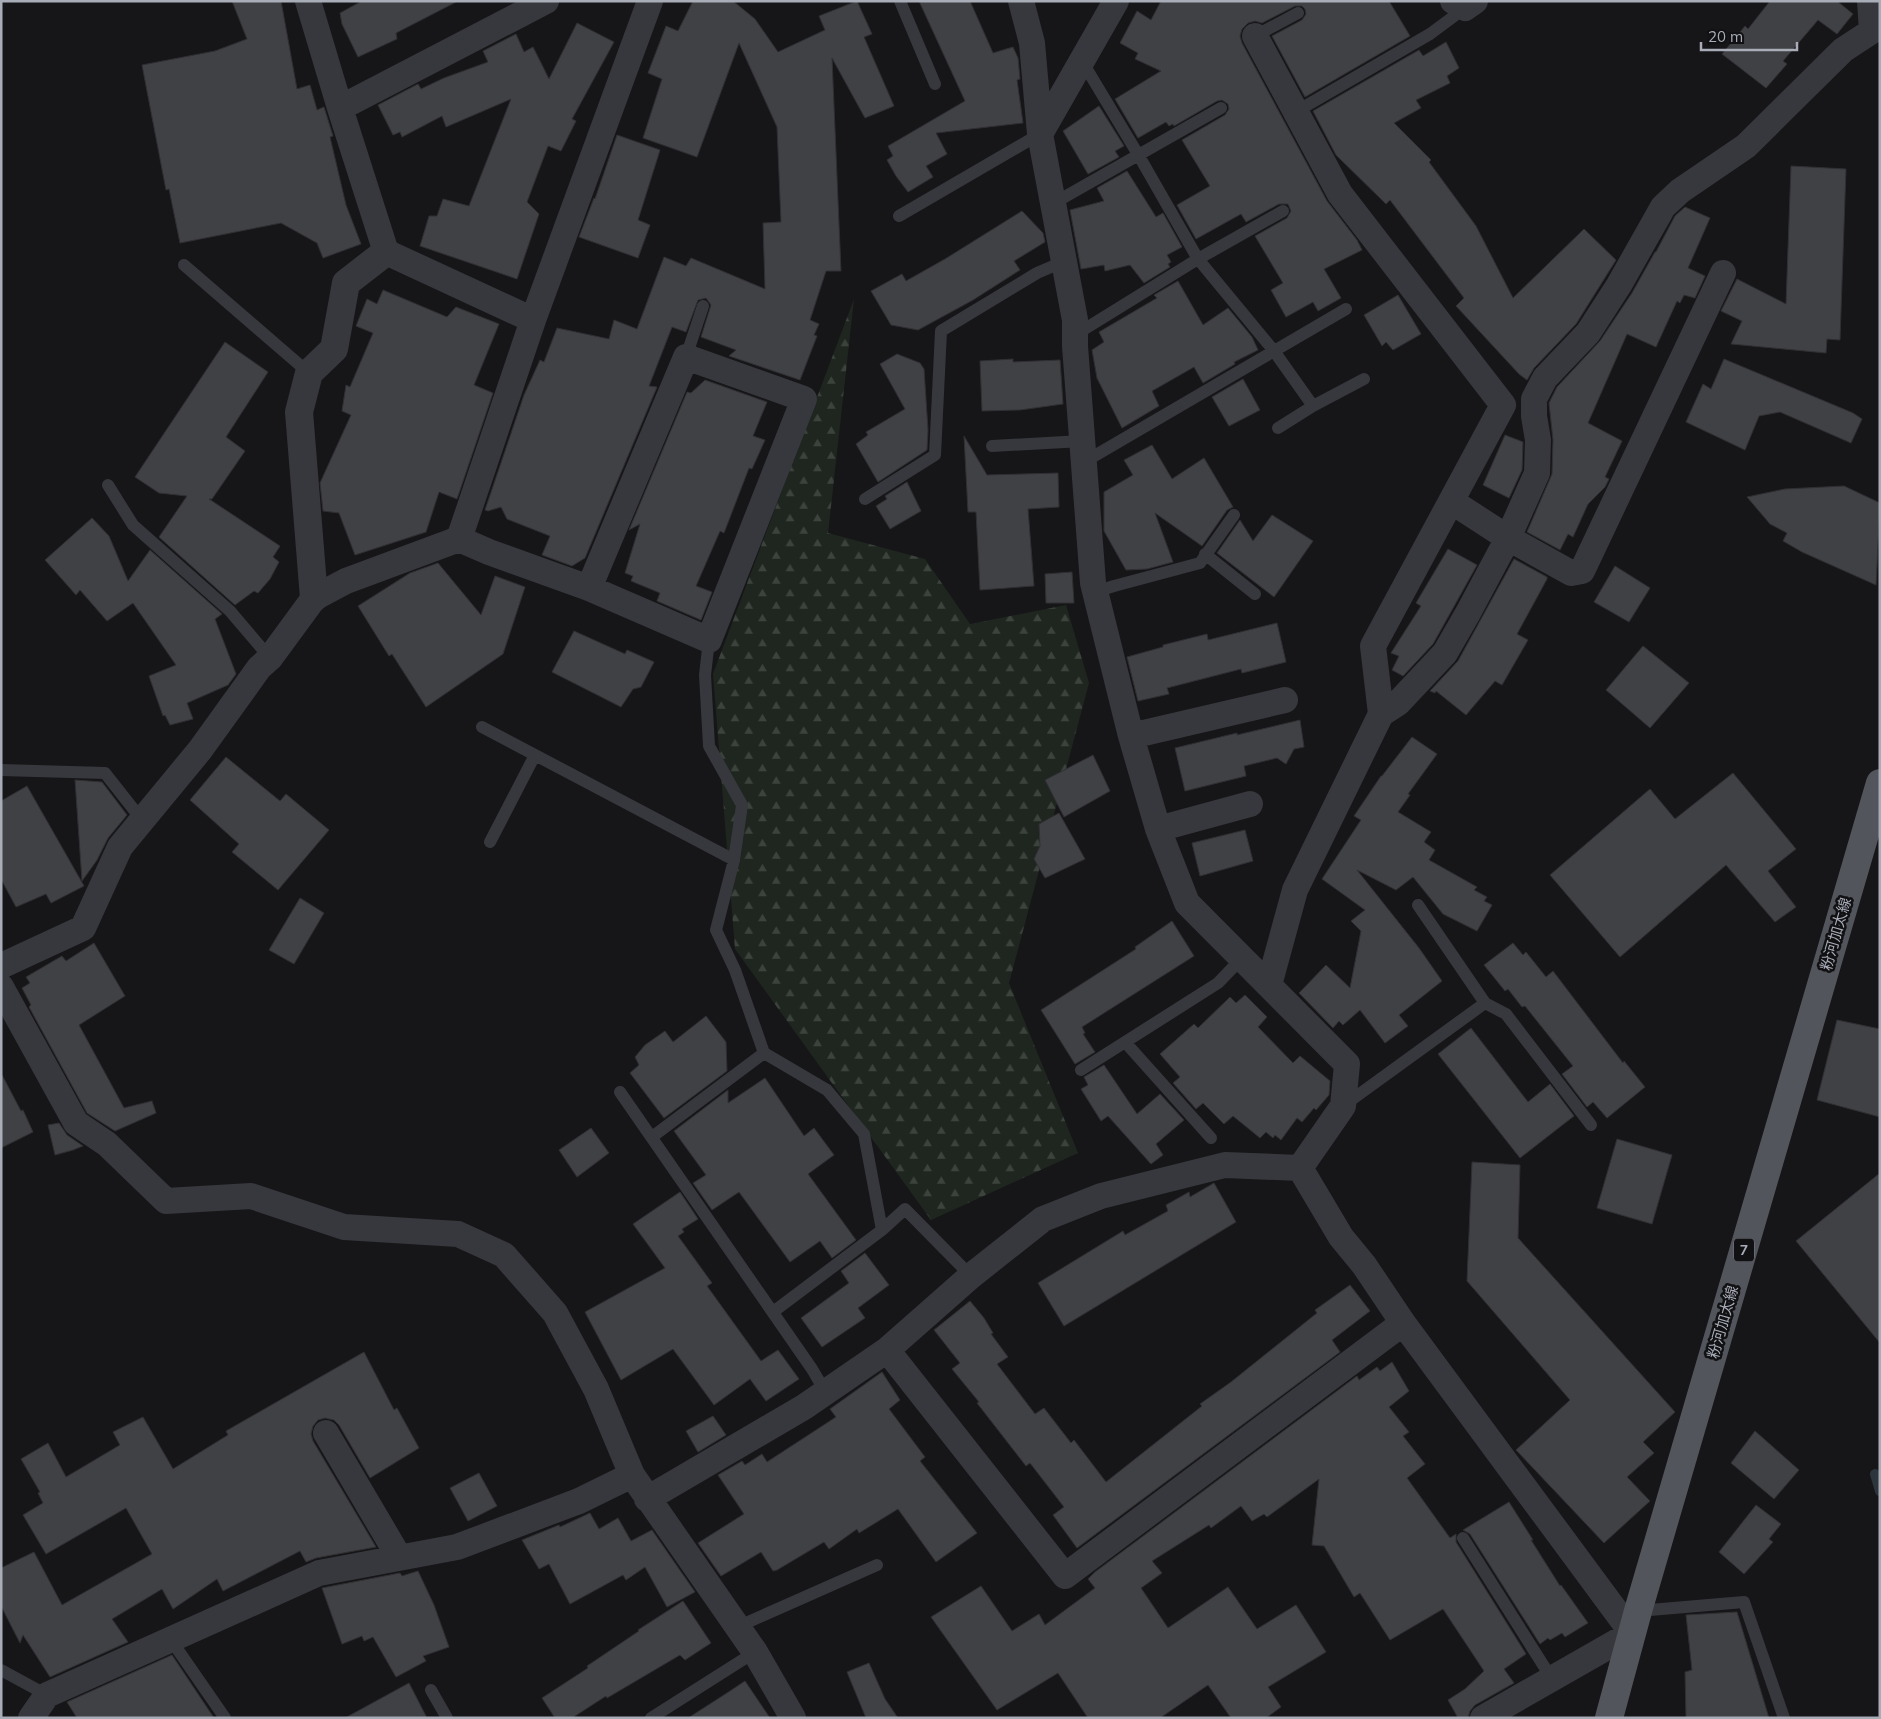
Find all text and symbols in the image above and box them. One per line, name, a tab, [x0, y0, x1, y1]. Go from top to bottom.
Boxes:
scale bar	[1701, 20, 1797, 52]
text: 20 m	[1708, 27, 1743, 46]
street label: 粉河加太線	[1816, 895, 1855, 973]
road number: 7	[1734, 1238, 1754, 1262]
street label: 粉河加太線	[1703, 1283, 1742, 1361]

